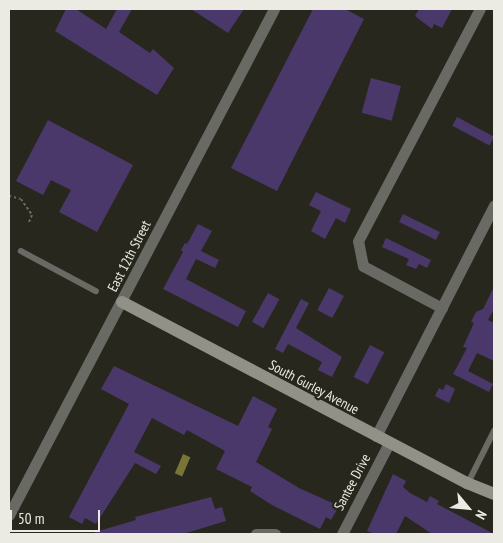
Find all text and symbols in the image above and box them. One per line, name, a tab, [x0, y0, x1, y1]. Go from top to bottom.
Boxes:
street label: East 12th Street	[104, 218, 154, 294]
street label: South Gurley Avenue	[266, 356, 362, 418]
street label: Santee Drive	[330, 451, 374, 513]
north arrow	[443, 483, 493, 533]
scale bar	[12, 500, 102, 532]
text: N	[472, 507, 491, 523]
text: 50 m	[18, 509, 44, 528]

